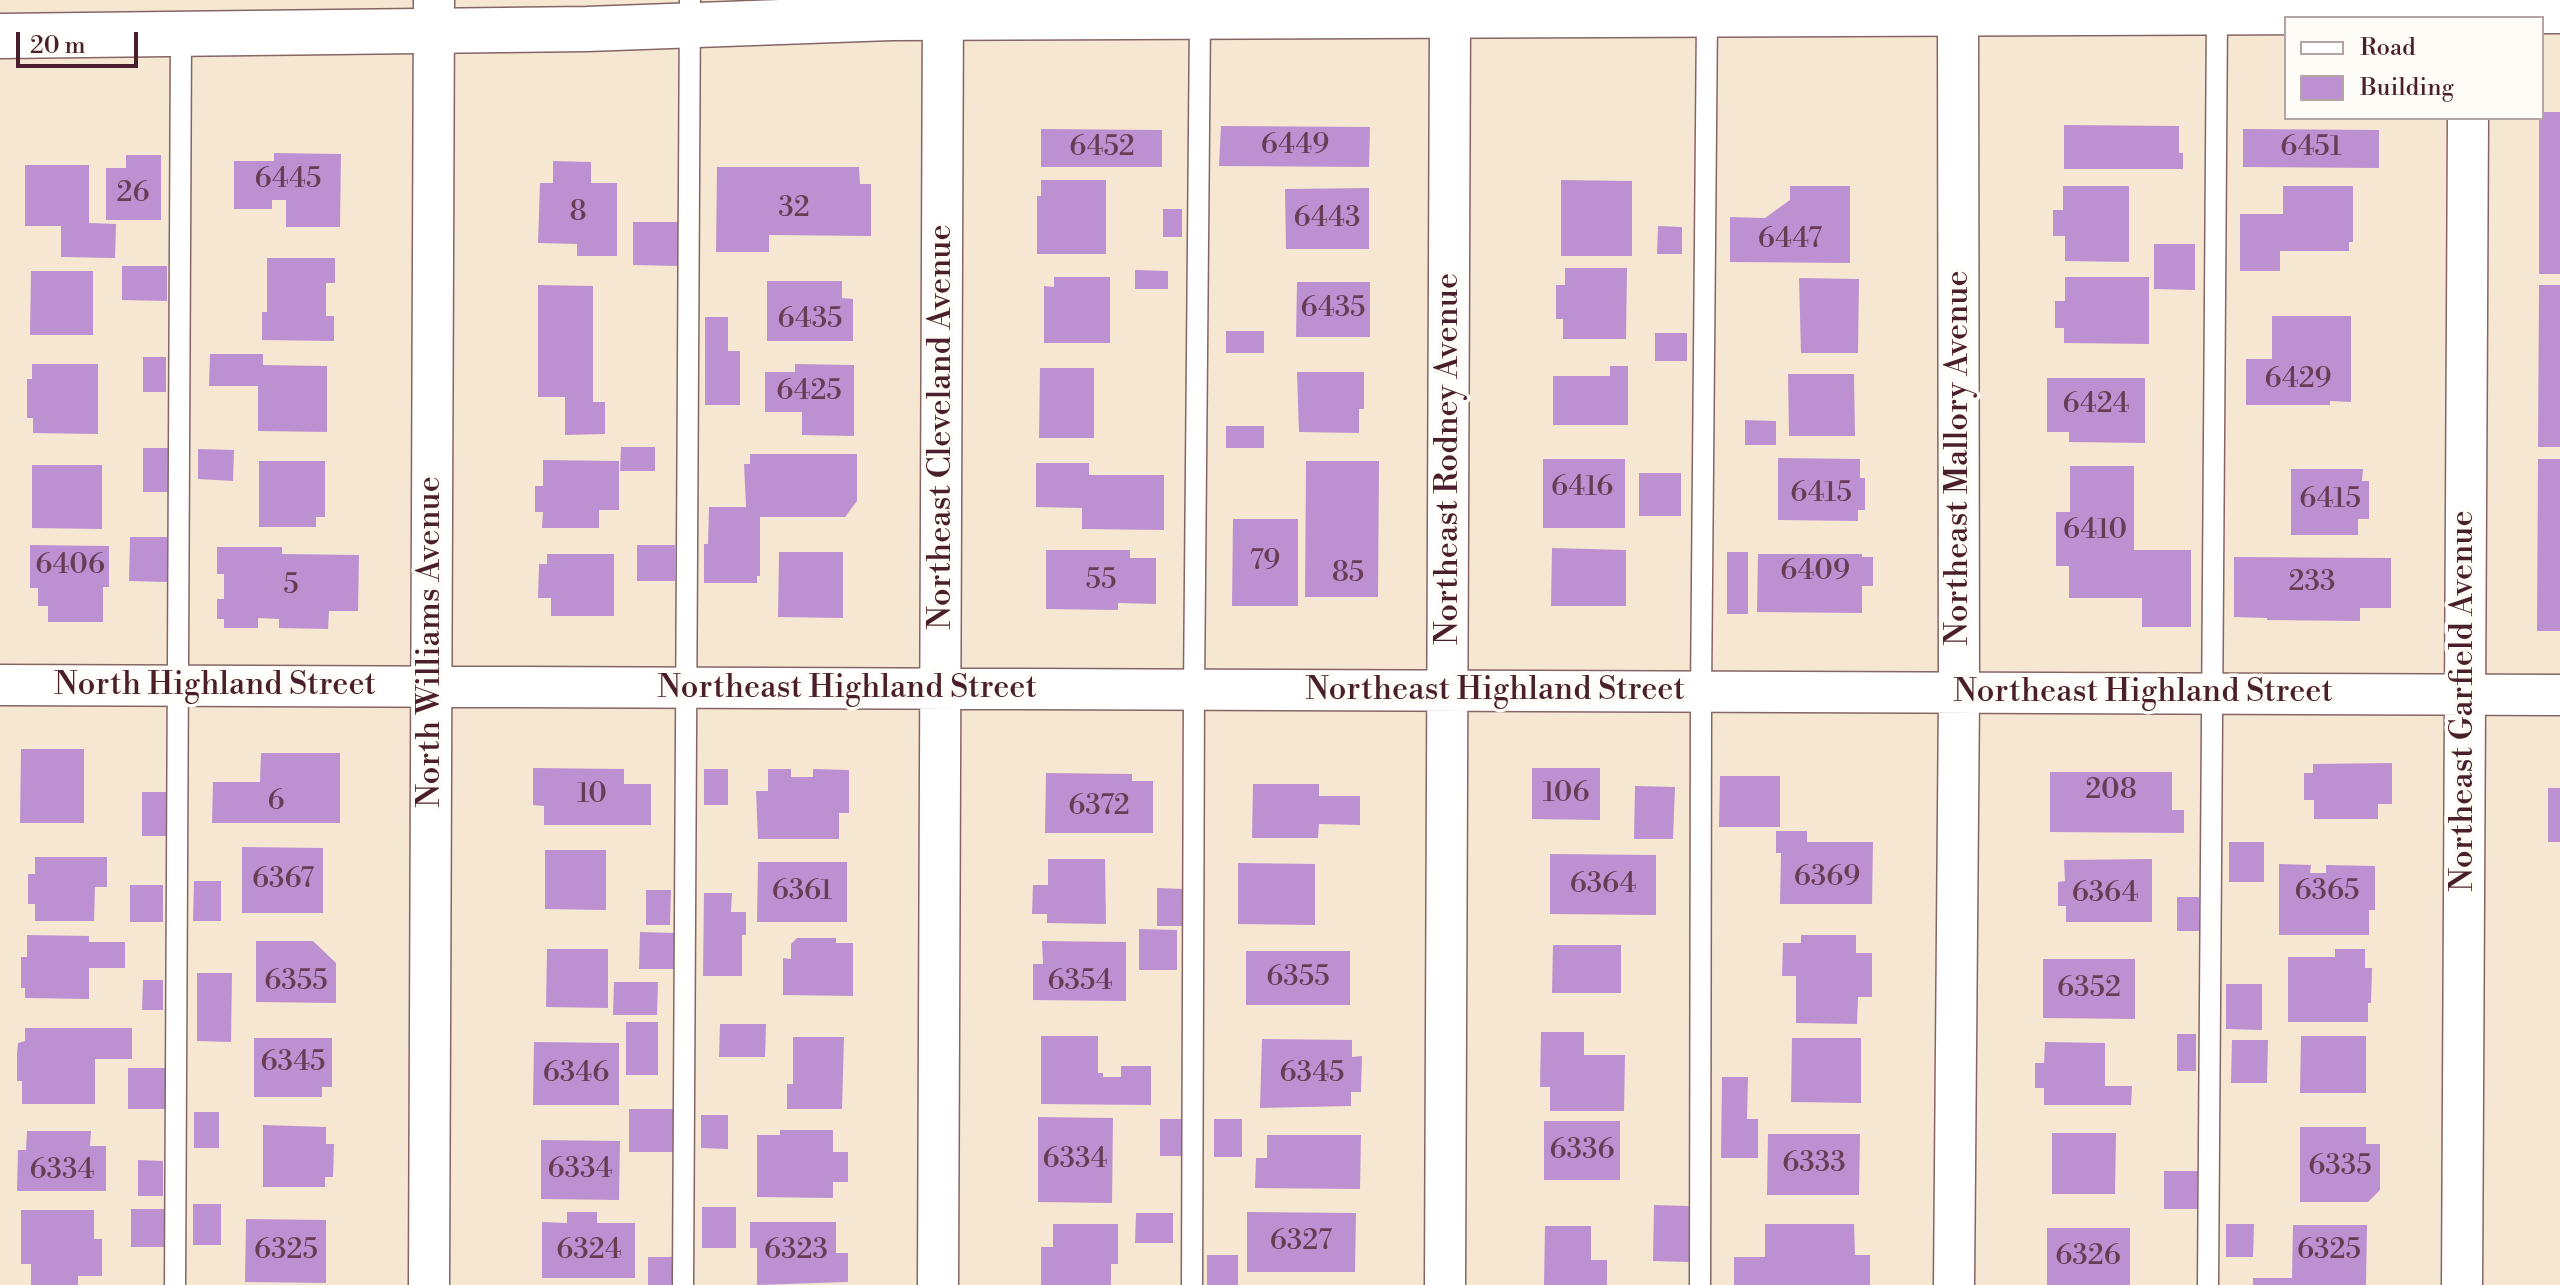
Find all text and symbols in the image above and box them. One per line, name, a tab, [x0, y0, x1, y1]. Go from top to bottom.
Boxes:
scale bar	[20, 16, 142, 66]
legend	[2284, 16, 2544, 120]
text: 20 m	[30, 31, 86, 61]
text: Road	[2360, 33, 2416, 63]
text: Building	[2360, 73, 2454, 103]
house number: 6449	[1261, 129, 1329, 163]
house number: 6452	[1069, 131, 1135, 165]
house number: 6451	[2280, 131, 2342, 165]
house number: 6445	[255, 163, 321, 197]
house number: 26	[117, 177, 149, 211]
house number: 32	[778, 192, 810, 226]
house number: 8	[569, 196, 587, 230]
house number: 6443	[1294, 202, 1360, 236]
house number: 6447	[1758, 223, 1822, 257]
street label: Northeast Cleveland Avenue	[923, 224, 961, 630]
street label: Northeast Mallory Avenue	[1940, 270, 1978, 646]
street label: Northeast Rodney Avenue	[1430, 273, 1468, 645]
house number: 6435	[1300, 292, 1366, 326]
house number: 6435	[777, 303, 843, 337]
house number: 6429	[2264, 363, 2332, 397]
house number: 6425	[776, 375, 842, 409]
house number: 6424	[2062, 388, 2130, 422]
house number: 6416	[1551, 471, 1613, 505]
street label: North Williams Avenue	[412, 476, 450, 808]
house number: 6415	[1790, 477, 1852, 511]
house number: 6415	[2299, 483, 2361, 517]
street label: Northeast Garfield Avenue	[2445, 510, 2483, 892]
house number: 6410	[2063, 514, 2127, 548]
house number: 79	[1250, 545, 1280, 579]
house number: 6406	[35, 549, 105, 583]
house number: 6409	[1780, 555, 1850, 589]
house number: 85	[1332, 557, 1364, 591]
house number: 55	[1086, 564, 1116, 598]
house number: 233	[2289, 566, 2335, 600]
house number: 5	[283, 569, 299, 603]
street label: North Highland Street	[54, 667, 376, 705]
street label: Northeast Highland Street	[657, 670, 1037, 708]
street label: Northeast Highland Street	[1305, 672, 1685, 710]
street label: Northeast Highland Street	[1953, 674, 2333, 712]
house number: 208	[2085, 774, 2137, 808]
house number: 106	[1543, 777, 1589, 811]
house number: 10	[577, 778, 607, 812]
house number: 6	[268, 785, 284, 819]
house number: 6372	[1068, 790, 1130, 824]
house number: 6369	[1794, 861, 1860, 895]
house number: 6367	[252, 863, 314, 897]
house number: 6364	[1570, 868, 1636, 902]
house number: 6361	[772, 875, 832, 909]
house number: 6365	[2295, 875, 2359, 909]
house number: 6364	[2072, 877, 2138, 911]
house number: 6355	[1266, 961, 1330, 995]
house number: 6355	[264, 965, 328, 999]
house number: 6354	[1047, 965, 1113, 999]
house number: 6352	[2057, 972, 2121, 1006]
house number: 6345	[261, 1046, 325, 1080]
house number: 6346	[543, 1057, 609, 1091]
house number: 6345	[1280, 1057, 1344, 1091]
house number: 6336	[1550, 1134, 1614, 1168]
house number: 6334	[1043, 1143, 1107, 1177]
house number: 6333	[1782, 1147, 1846, 1181]
house number: 6335	[2308, 1150, 2372, 1184]
house number: 6334	[548, 1153, 612, 1187]
house number: 6334	[30, 1154, 94, 1188]
house number: 6327	[1270, 1225, 1332, 1259]
house number: 6325	[254, 1234, 318, 1268]
house number: 6324	[556, 1234, 622, 1268]
house number: 6323	[764, 1234, 828, 1268]
house number: 6325	[2297, 1234, 2361, 1268]
house number: 6326	[2055, 1240, 2121, 1274]

